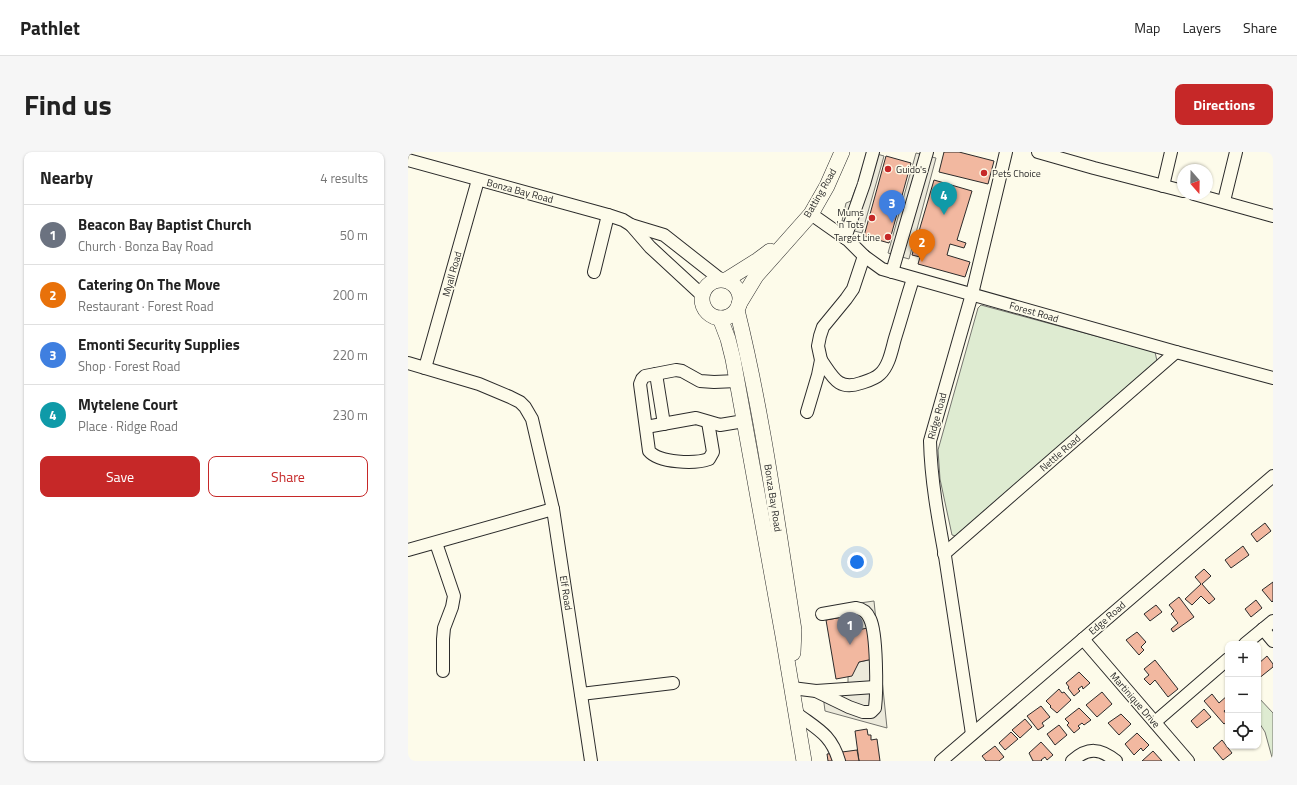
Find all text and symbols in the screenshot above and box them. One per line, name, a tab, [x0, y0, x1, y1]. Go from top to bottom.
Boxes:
text: Pathlet	[20, 13, 80, 42]
text: Map	[1134, 17, 1160, 38]
text: Layers	[1182, 17, 1221, 38]
text: Share	[1243, 17, 1277, 38]
text: Find us	[24, 83, 112, 126]
button: Directions	[1175, 84, 1273, 125]
place label: Guido's	[896, 162, 927, 177]
marker: Guido's	[883, 164, 893, 174]
north arrow	[1177, 164, 1213, 200]
text: Nearby	[40, 165, 93, 191]
street label: Batting Road	[800, 166, 840, 220]
place label: Pets Choice	[992, 166, 1041, 181]
text: 4 results	[320, 168, 368, 188]
marker: Pets Choice	[979, 168, 989, 178]
street label: Bonza Bay Road	[485, 175, 555, 207]
pin: 4	[931, 182, 957, 215]
pin: 3	[879, 190, 905, 223]
place label: Mums 'n Tots	[837, 205, 864, 232]
text: Beacon Bay Baptist Church	[78, 213, 252, 236]
marker: Mums 'n Tots	[867, 213, 877, 223]
text: 1	[49, 225, 57, 245]
text: 50 m	[340, 225, 368, 245]
pin: 2	[909, 229, 935, 262]
place label: Target Line	[834, 230, 880, 245]
marker: Target Line	[883, 232, 893, 242]
text: Church · Bonza Bay Road	[78, 236, 213, 256]
street label: Myall Road	[438, 250, 466, 298]
text: Catering On The Move	[78, 273, 220, 296]
text: 2	[49, 285, 57, 305]
text: 200 m	[332, 285, 368, 305]
text: Restaurant · Forest Road	[78, 296, 214, 316]
street label: Forest Road	[1008, 298, 1060, 326]
text: Emonti Security Supplies	[78, 333, 240, 356]
text: 3	[49, 345, 57, 365]
text: 220 m	[332, 345, 368, 365]
text: Shop · Forest Road	[78, 356, 180, 376]
street label: Ridge Road	[924, 391, 950, 441]
text: Mytelene Court	[78, 393, 178, 416]
text: 4	[49, 405, 57, 425]
text: 230 m	[332, 405, 368, 425]
text: Place · Ridge Road	[78, 416, 178, 436]
street label: Nettle Road	[1036, 431, 1084, 475]
button: Save	[40, 456, 200, 497]
button: Share	[208, 456, 368, 497]
street label: Bonza Bay Road	[760, 463, 786, 533]
your location	[847, 552, 867, 572]
street label: Elf Road	[556, 575, 576, 611]
street label: Edge Road	[1085, 598, 1129, 638]
pin: 1	[837, 612, 863, 645]
map controls	[1225, 641, 1261, 749]
button: +	[1225, 641, 1261, 677]
street label: Martinique Drive	[1106, 669, 1164, 731]
button: −	[1225, 677, 1261, 713]
button: locate	[1225, 713, 1261, 749]

